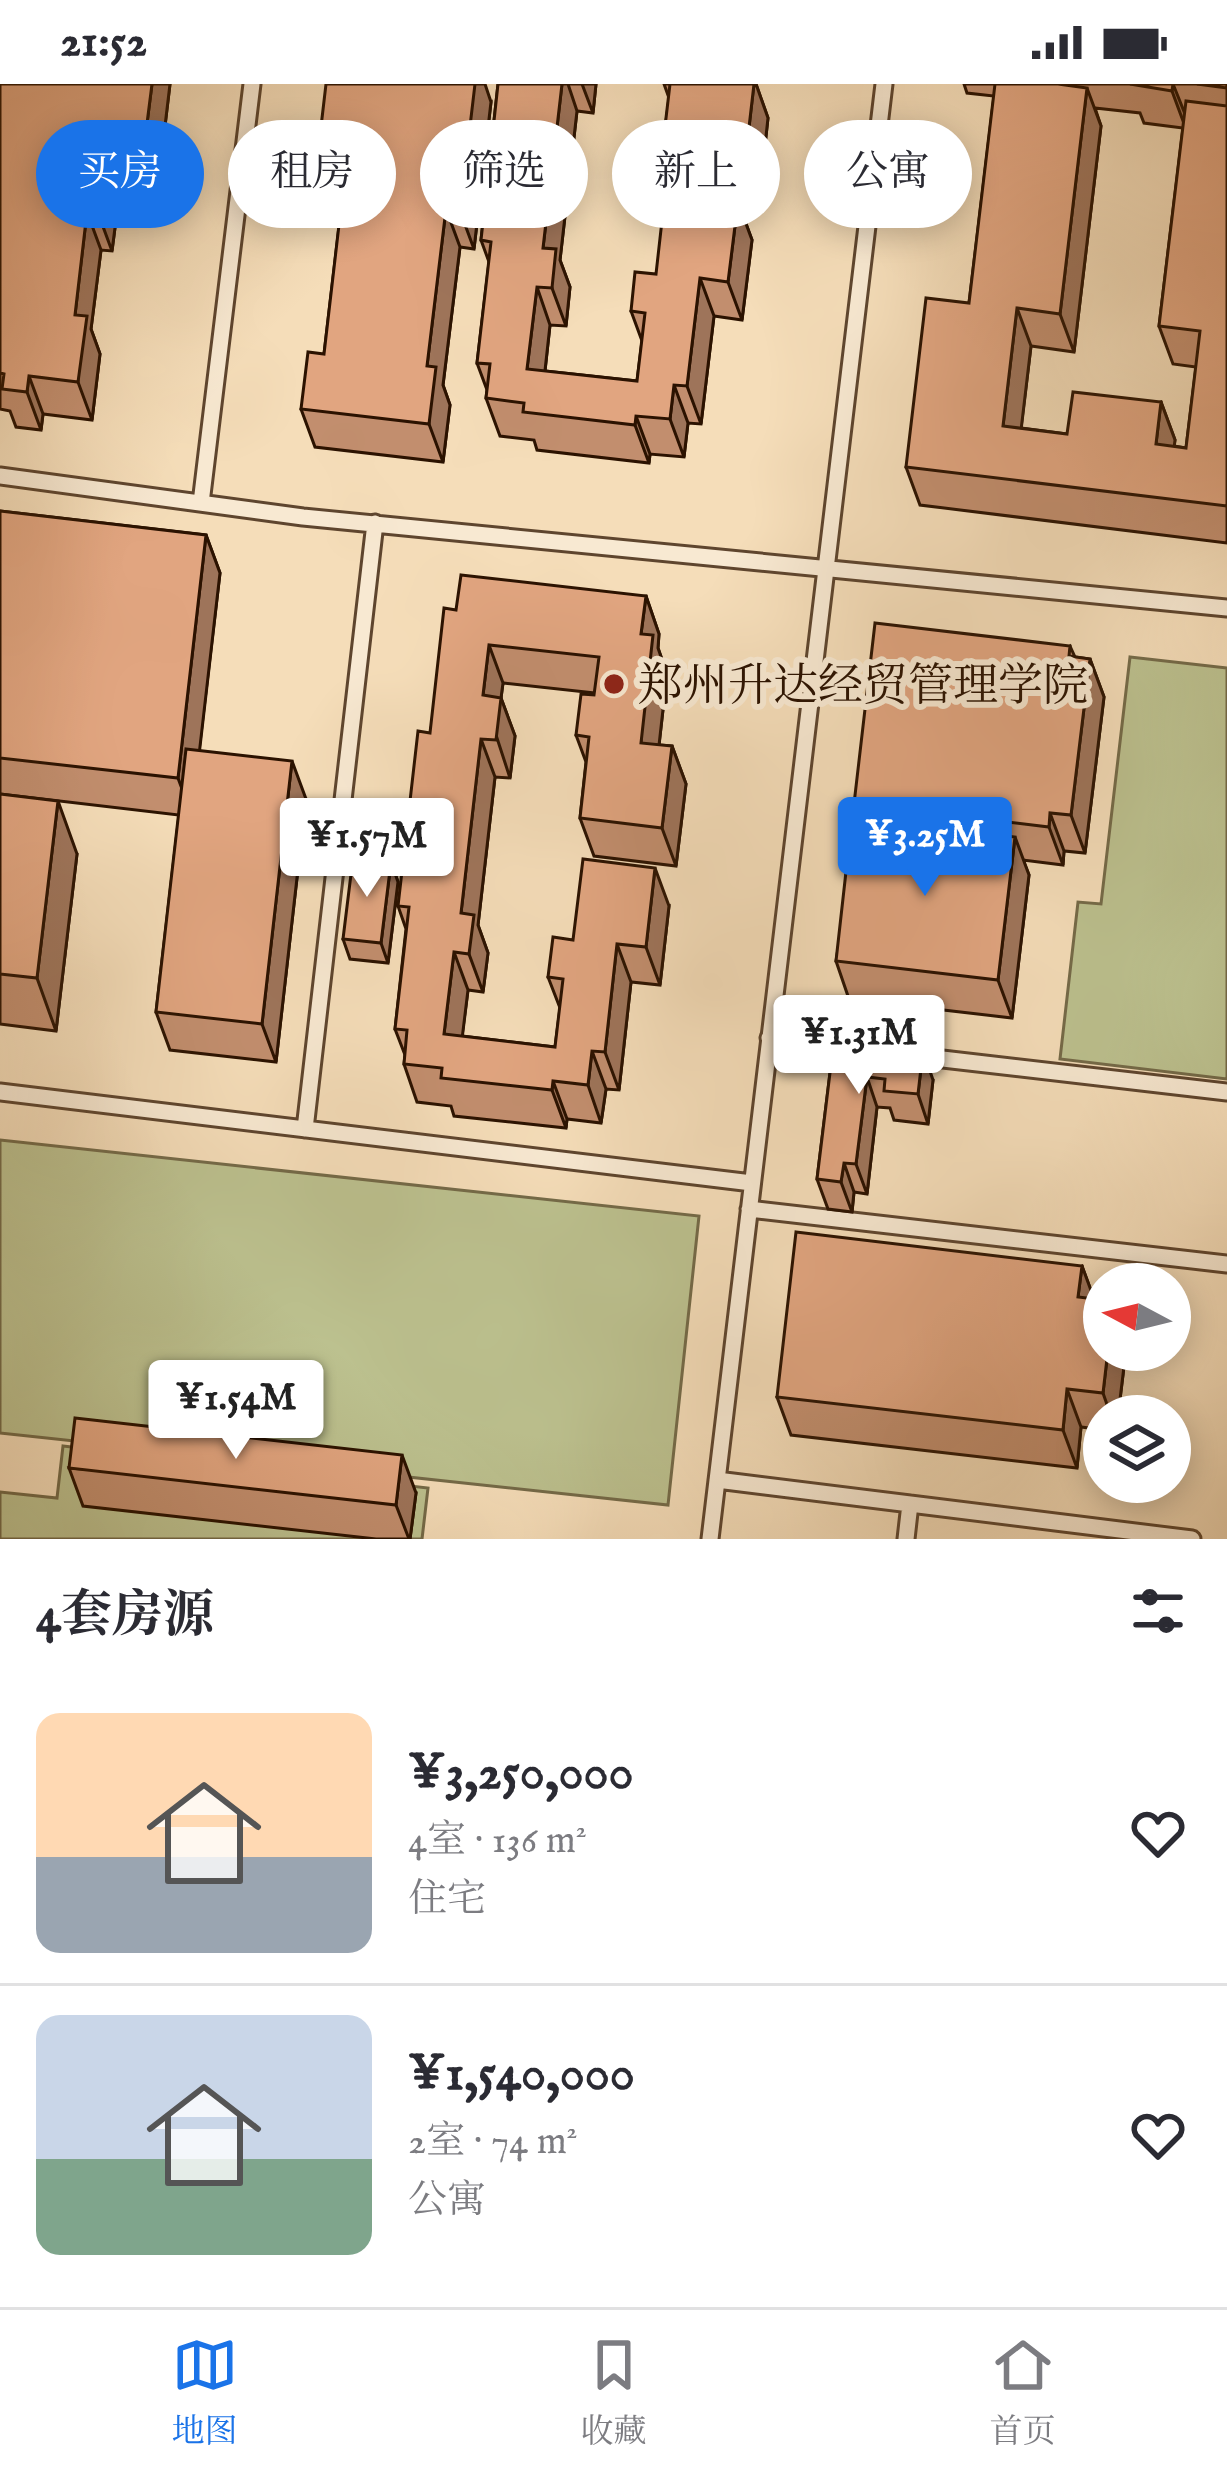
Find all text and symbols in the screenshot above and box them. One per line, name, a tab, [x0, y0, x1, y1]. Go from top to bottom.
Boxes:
text: 21:52	[60, 14, 147, 71]
chip: 买房	[36, 120, 204, 228]
chip: 租房	[228, 120, 396, 228]
chip: 筛选	[420, 120, 588, 228]
chip: 新上	[612, 120, 780, 228]
chip: 公寓	[804, 120, 972, 228]
place label: 郑州升达经贸管理学院	[638, 659, 1088, 716]
marker: 郑州升达经贸管理学院	[601, 671, 627, 697]
pin: ¥3.25M	[827, 797, 1023, 899]
pin: ¥1.57M	[269, 798, 465, 900]
text: ¥3.25M	[865, 811, 985, 860]
text: ¥1.57M	[307, 812, 427, 861]
pin: ¥1.31M	[761, 995, 957, 1097]
text: ¥1.31M	[800, 1009, 918, 1058]
north arrow	[1083, 1263, 1191, 1371]
map controls	[1083, 1263, 1191, 1503]
pin: ¥1.54M	[138, 1360, 334, 1462]
text: ¥1.54M	[175, 1374, 297, 1423]
button: layers	[1083, 1395, 1191, 1503]
icon: filters	[1125, 1578, 1191, 1644]
text: 4套房源	[36, 1585, 214, 1650]
text: ¥3,250,000	[408, 1742, 634, 1807]
icon: home	[132, 1761, 276, 1905]
icon: heart	[1125, 1800, 1191, 1866]
text: 4室 · 136 m²	[408, 1817, 587, 1866]
text: 住宅	[408, 1876, 486, 1925]
text: ¥1,540,000	[408, 2043, 635, 2108]
icon: home	[132, 2063, 276, 2207]
icon: heart	[1125, 2102, 1191, 2168]
text: 2室 · 74 m²	[408, 2118, 578, 2167]
text: 公寓	[408, 2177, 486, 2226]
tab: 地图	[172, 2332, 238, 2454]
tab: 收藏	[581, 2332, 647, 2454]
tab: 首页	[990, 2332, 1056, 2454]

